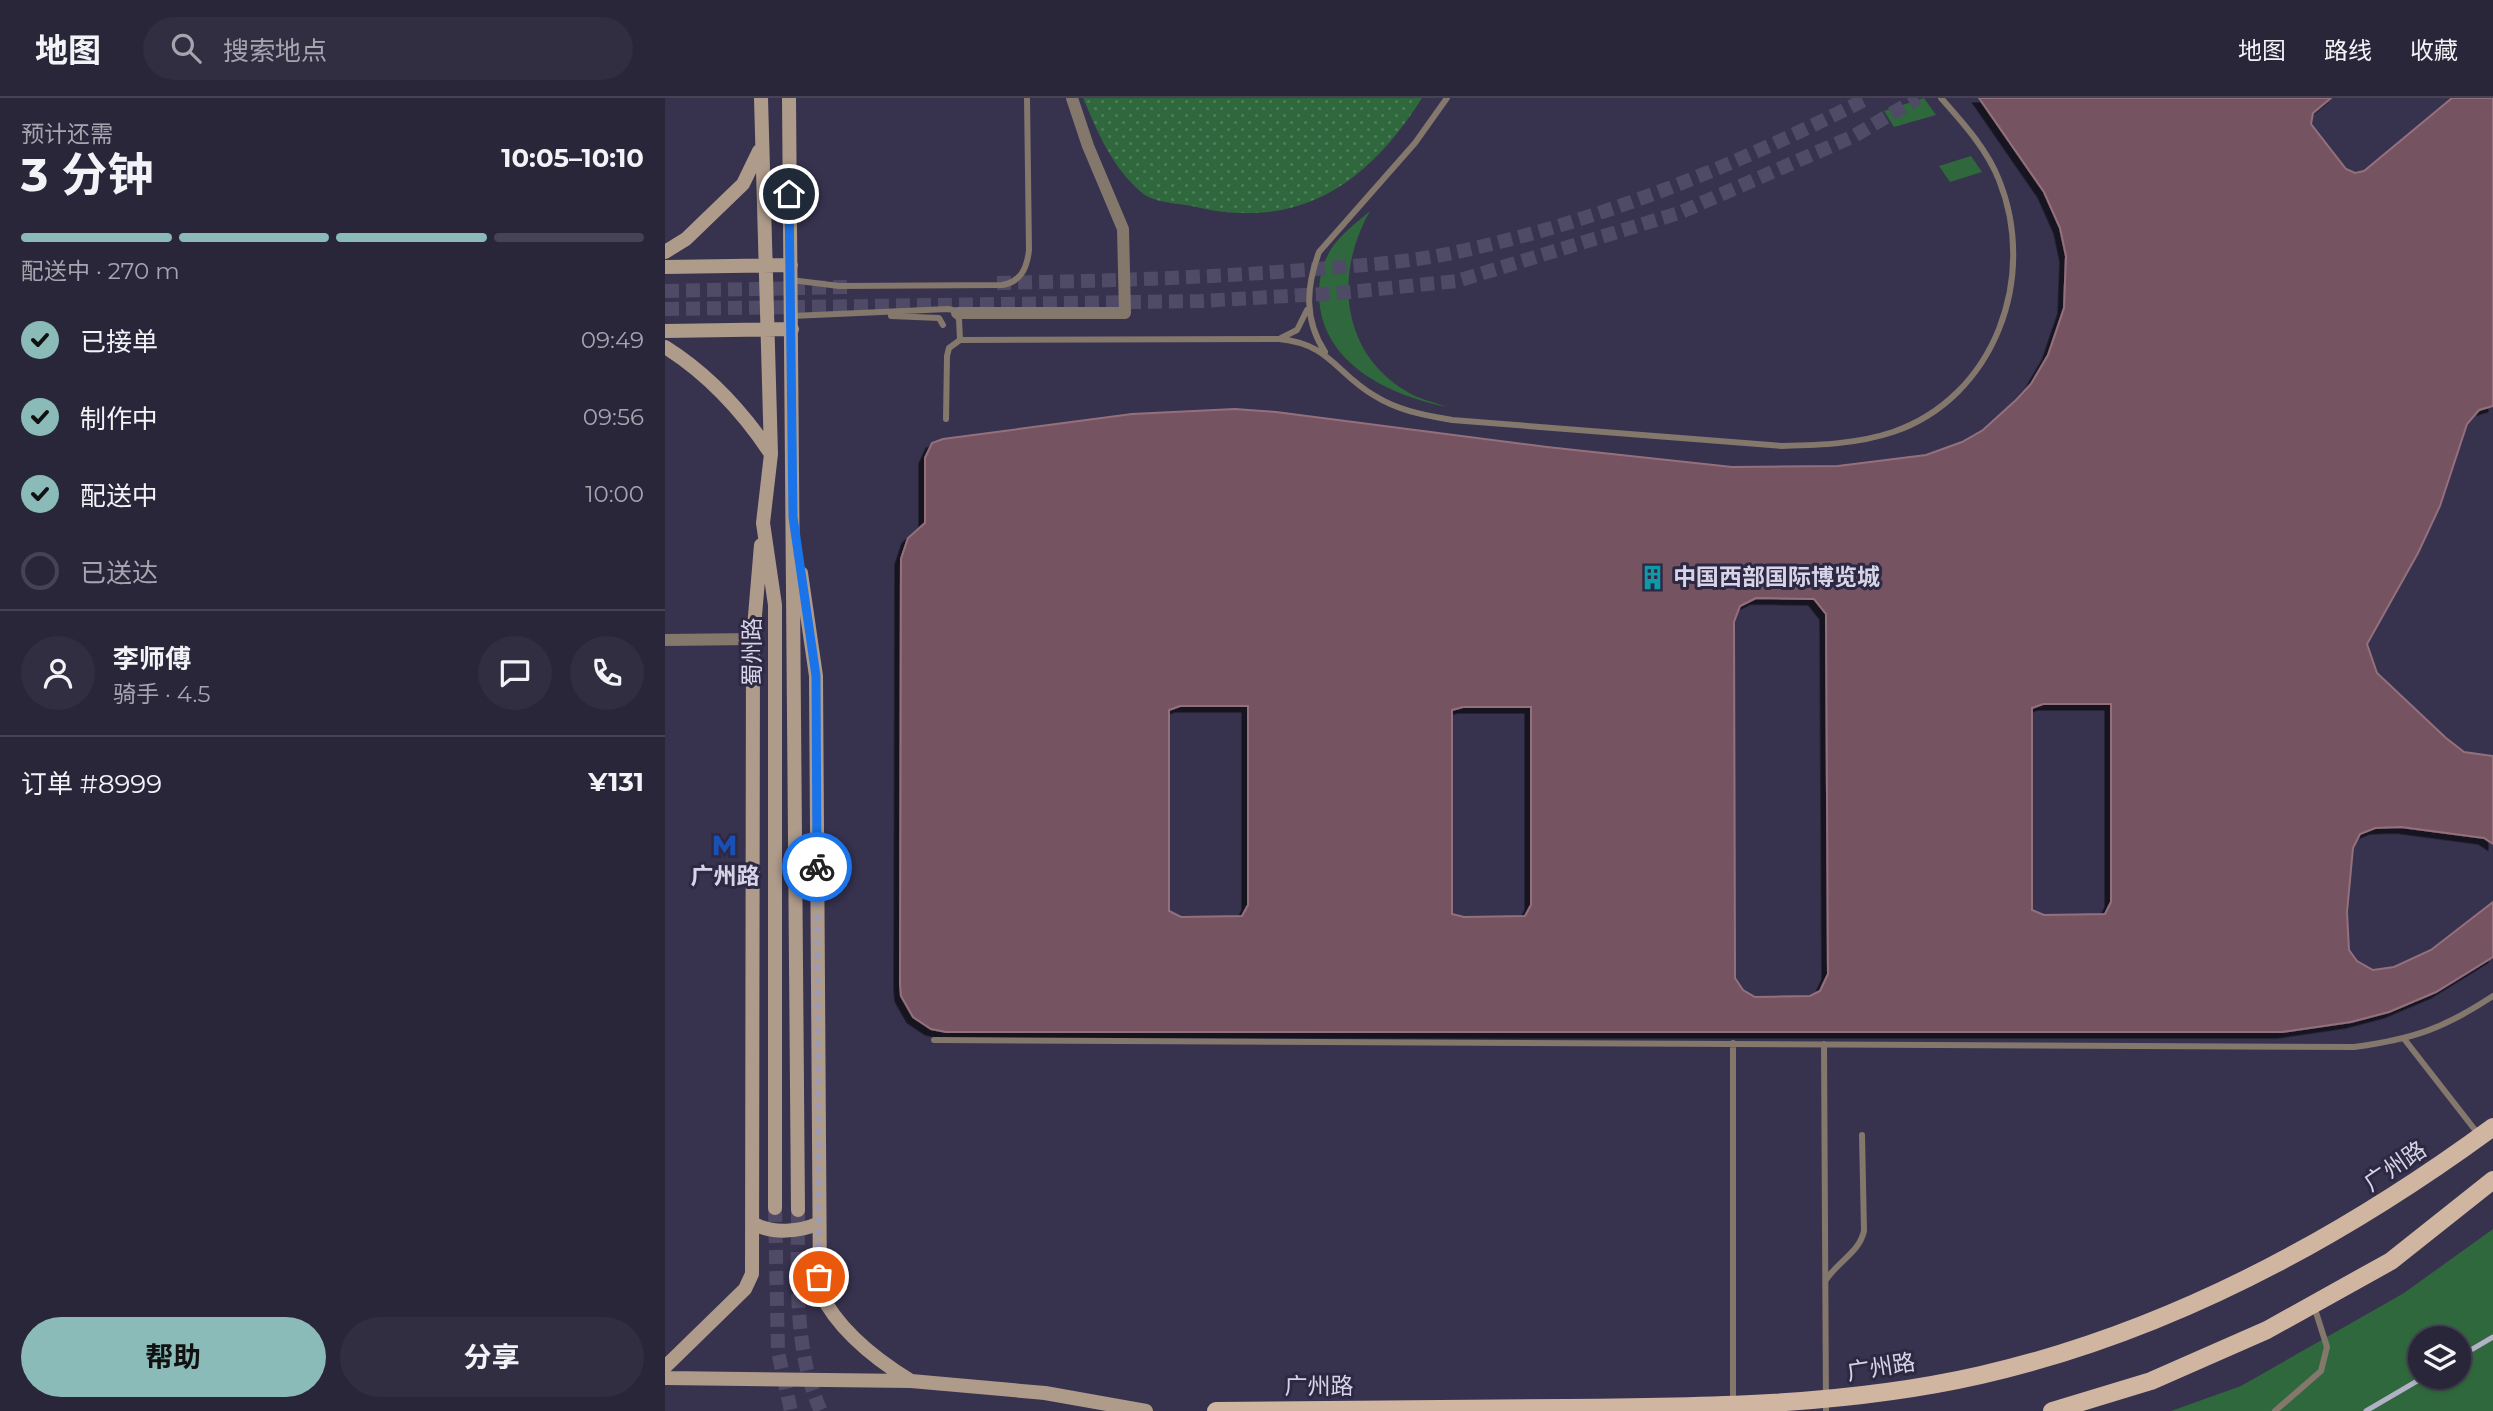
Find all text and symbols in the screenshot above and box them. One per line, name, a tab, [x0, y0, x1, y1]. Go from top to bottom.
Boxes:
search box	[143, 17, 633, 80]
icon: search	[167, 29, 205, 67]
text: 地图	[35, 30, 101, 70]
text: 搜索地点	[223, 35, 327, 67]
text: 地图	[2238, 36, 2286, 65]
text: 路线	[2324, 36, 2372, 65]
text: 收藏	[2410, 36, 2458, 65]
text: 预计还需	[21, 120, 113, 148]
text: 10:05–10:10	[501, 142, 644, 174]
text: 3 分钟	[21, 146, 153, 203]
pin	[759, 164, 819, 224]
icon: home	[770, 175, 808, 213]
text: 配送中 · 270 m	[21, 257, 180, 285]
icon: check	[21, 321, 59, 359]
text: 已接单	[80, 326, 158, 358]
text: 09:49	[581, 326, 644, 354]
icon: check	[21, 398, 59, 436]
text: 制作中	[80, 403, 158, 435]
text: 09:56	[583, 403, 644, 431]
icon: check	[21, 475, 59, 513]
text: 配送中	[80, 480, 158, 512]
text: 10:00	[585, 480, 644, 508]
text: 已送达	[80, 557, 158, 589]
building icon: 中国西部国际博览城	[1639, 563, 1667, 591]
place label: 中国西部国际博览城	[1673, 563, 1880, 591]
street label: 蜀州路	[738, 618, 766, 687]
button: person	[21, 636, 95, 710]
button: chat	[478, 636, 552, 710]
button: phone	[570, 636, 644, 710]
text: 李师傅	[113, 643, 191, 675]
text: 骑手 · 4.5	[113, 680, 210, 708]
text: ¥131	[588, 766, 644, 798]
text: 订单 #8999	[21, 768, 162, 800]
metro station icon: 广州路	[711, 832, 739, 860]
courier	[782, 832, 852, 902]
icon: bike	[798, 848, 836, 886]
place label: 广州路	[691, 862, 760, 890]
street label: 广州路	[2359, 1135, 2431, 1197]
pin	[789, 1247, 849, 1307]
icon: bag	[800, 1258, 838, 1296]
button: 帮助	[21, 1317, 326, 1397]
button: 分享	[340, 1317, 644, 1397]
map controls	[2408, 1326, 2471, 1389]
button: layers	[2408, 1326, 2471, 1389]
street label: 广州路	[1845, 1348, 1917, 1386]
street label: 广州路	[1285, 1372, 1354, 1400]

